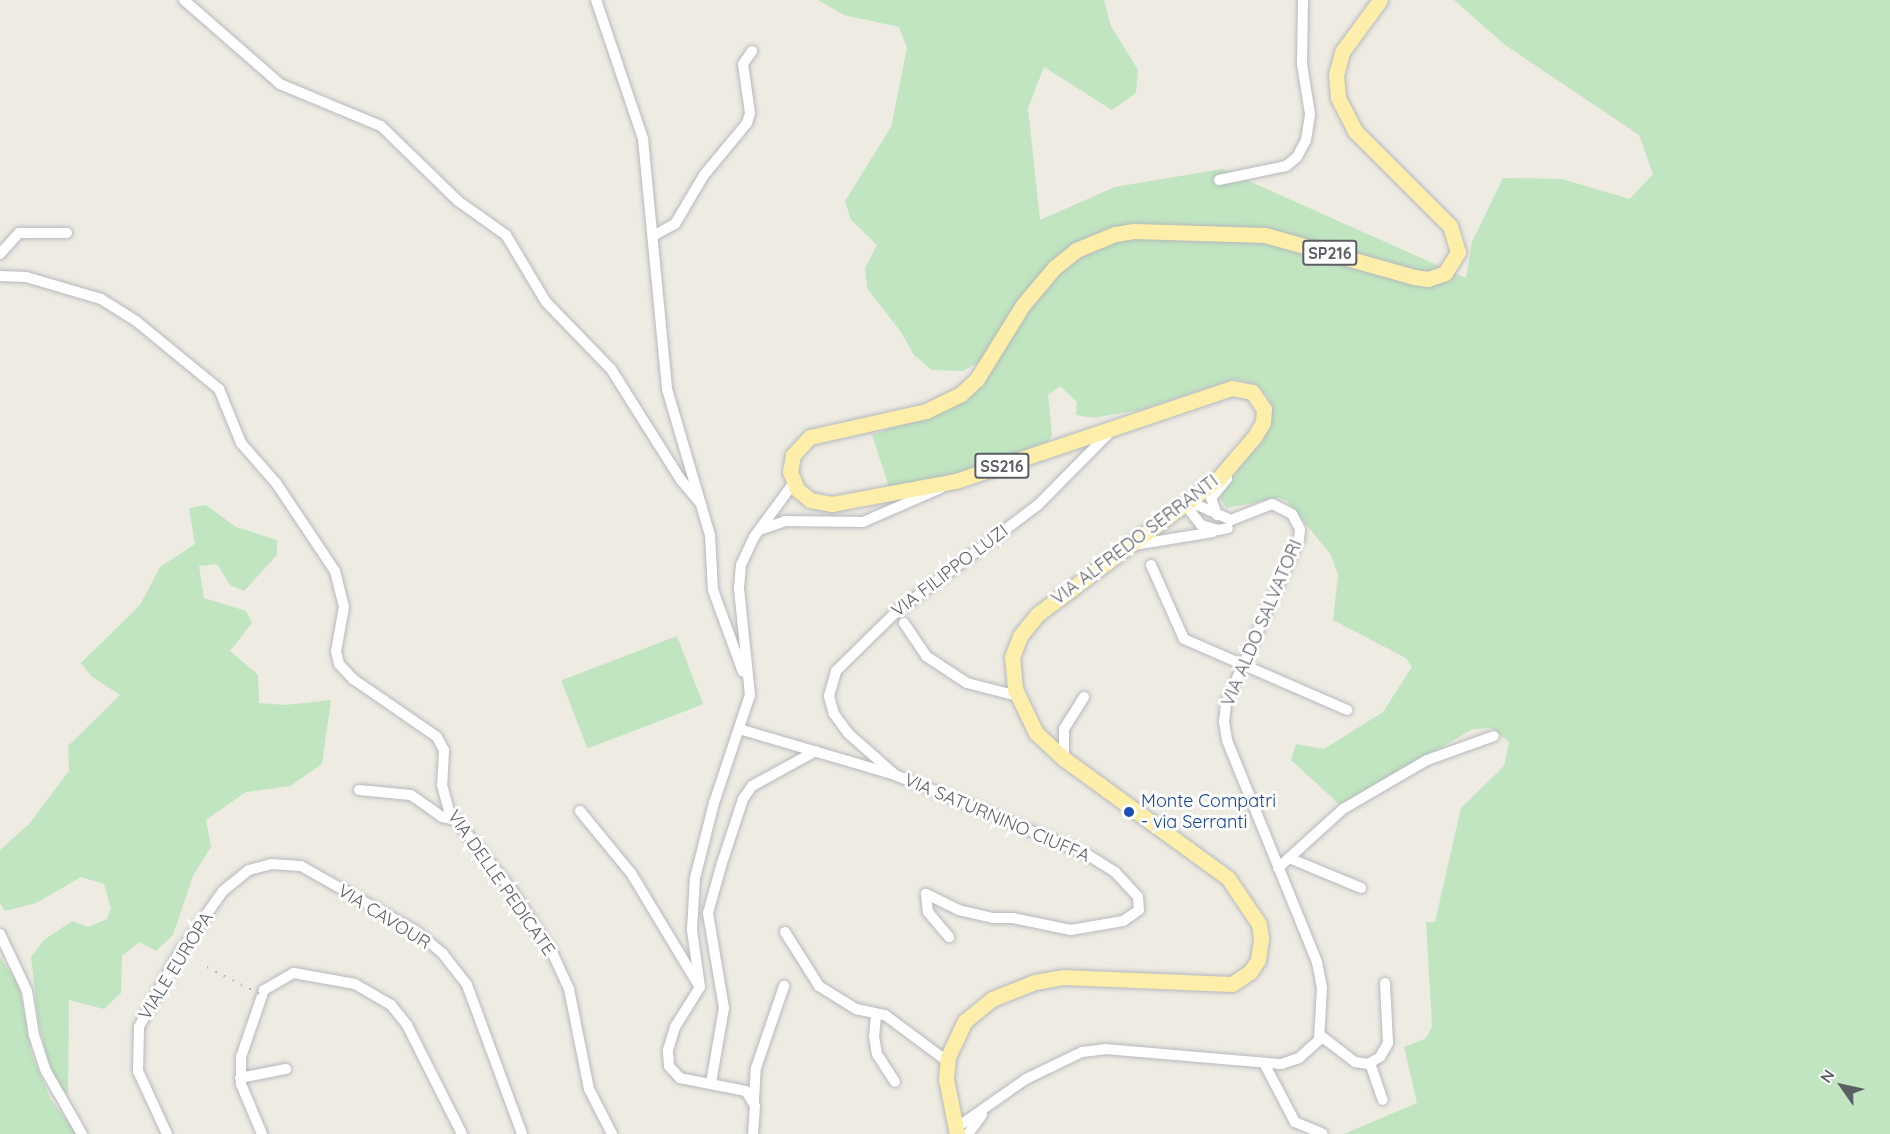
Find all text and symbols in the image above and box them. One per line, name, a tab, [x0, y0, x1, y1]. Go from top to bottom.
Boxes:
road number: SP216	[1302, 240, 1358, 266]
road number: SS216	[974, 453, 1030, 479]
street label: VIA ALFREDO SERRANTI	[1047, 470, 1223, 610]
street label: VIA FILIPPO LUZI	[888, 520, 1012, 622]
street label: VIA ALDO SALVATORI	[1217, 536, 1307, 710]
street label: VIA SATURNINO CIUFFA	[901, 769, 1093, 867]
place label: Monte Compatri - via Serranti	[1141, 791, 1276, 834]
marker: Monte Compatri - via Serranti	[1122, 805, 1136, 819]
street label: VIA DELLE PEDICATE	[443, 806, 559, 960]
street label: VIA CAVOUR	[334, 880, 434, 954]
street label: VIALE EUROPA	[134, 908, 218, 1024]
north arrow	[1812, 1056, 1872, 1116]
text: N	[1815, 1065, 1839, 1086]

